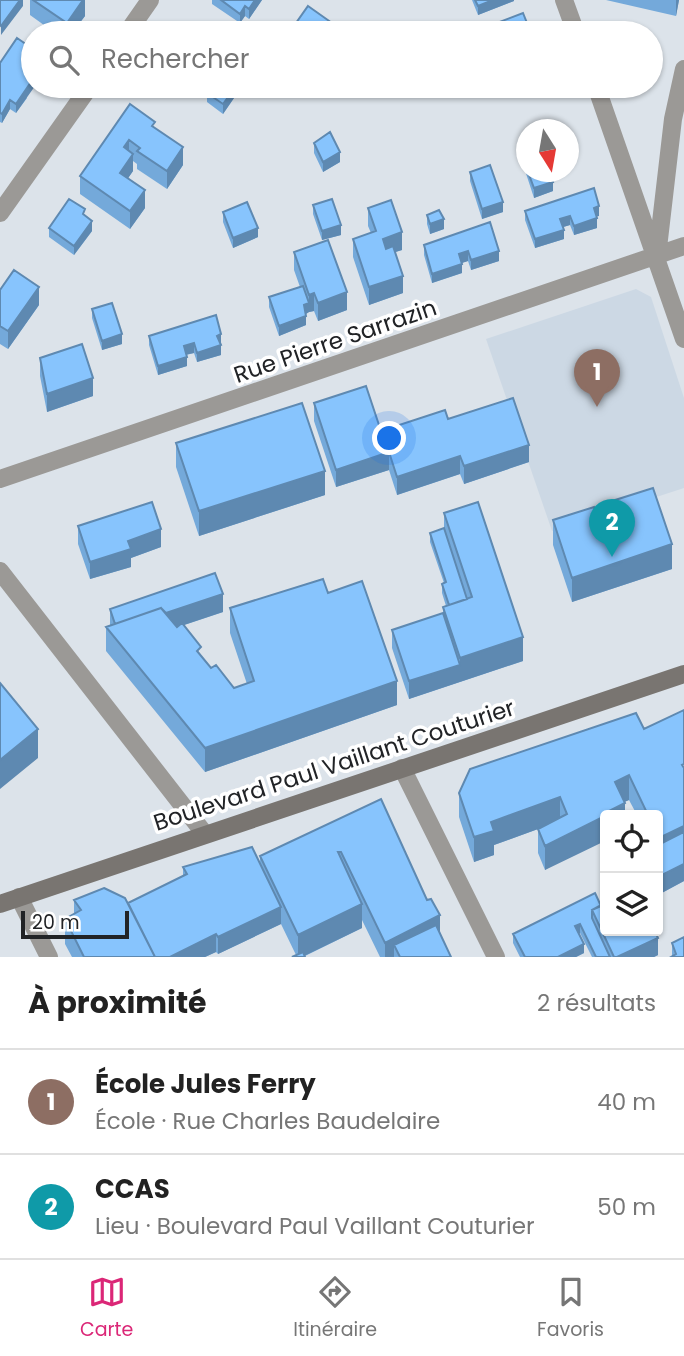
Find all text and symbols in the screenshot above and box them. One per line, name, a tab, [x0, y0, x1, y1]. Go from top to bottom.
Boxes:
search box	[21, 21, 663, 98]
icon: search	[45, 41, 83, 79]
text: Rechercher	[101, 41, 249, 77]
north arrow	[516, 119, 579, 182]
street label: Rue Pierre Sarrazin	[229, 291, 441, 391]
pin: 1	[574, 349, 620, 407]
your location	[372, 421, 406, 455]
pin: 2	[589, 499, 635, 557]
street label: Boulevard Paul Vaillant Couturier	[149, 691, 519, 839]
map controls	[600, 810, 663, 936]
button: locate	[600, 810, 663, 873]
button: layers	[600, 873, 663, 936]
scale bar	[21, 908, 130, 940]
text: 20 m	[32, 909, 80, 936]
text: À proximité	[28, 981, 207, 1024]
text: 2 résultats	[537, 987, 656, 1019]
text: École Jules Ferry	[95, 1066, 316, 1102]
text: 1	[47, 1086, 55, 1118]
text: 40 m	[597, 1086, 656, 1118]
text: École · Rue Charles Baudelaire	[95, 1105, 440, 1137]
text: CCAS	[95, 1171, 170, 1207]
text: 2	[44, 1191, 58, 1223]
text: 50 m	[597, 1191, 656, 1223]
text: Lieu · Boulevard Paul Vaillant Couturier	[95, 1210, 535, 1242]
tab: Carte	[80, 1273, 133, 1344]
tab: Itinéraire	[293, 1273, 377, 1344]
tab: Favoris	[537, 1273, 604, 1344]

